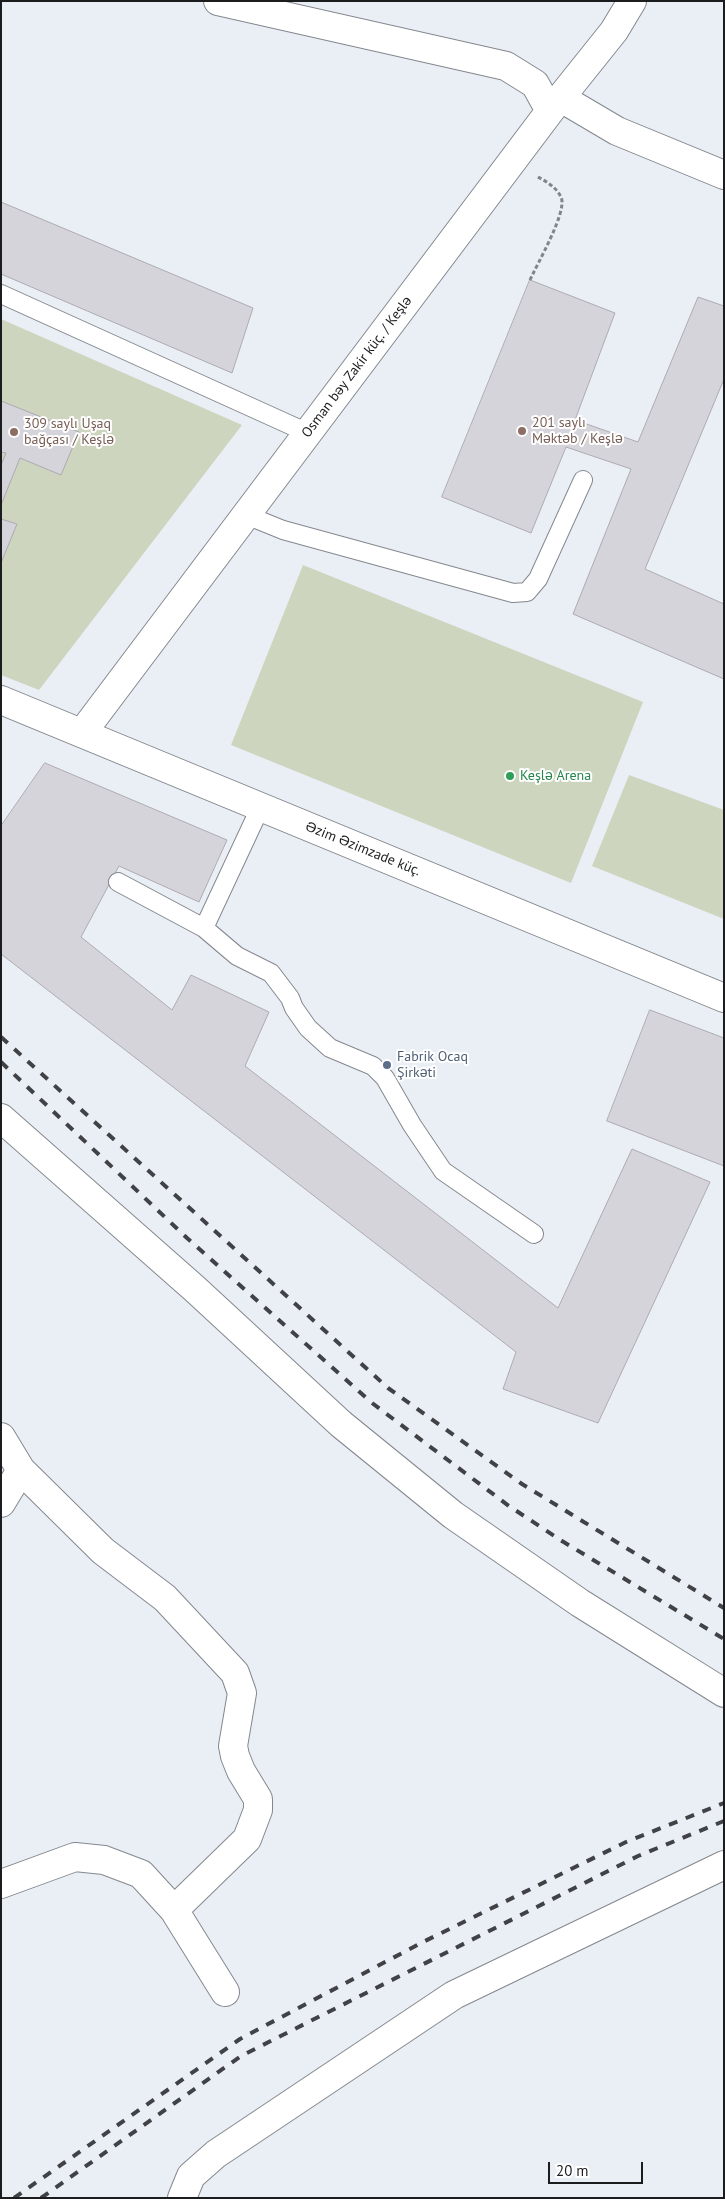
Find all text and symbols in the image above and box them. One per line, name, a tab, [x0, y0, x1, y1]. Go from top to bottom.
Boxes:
street label: Osman bəy Zakir küç. / Keşlə	[298, 293, 416, 441]
place label: 201 saylı Məktəb / Keşlə	[532, 415, 623, 448]
place label: 309 saylı Uşaq bağçası / Keşlə	[24, 416, 114, 448]
marker: 201 saylı Məktəb / Keşlə	[516, 425, 528, 437]
marker: 309 saylı Uşaq bağçası / Keşlə	[8, 426, 20, 438]
place label: Keşlə Arena	[520, 768, 591, 784]
marker: Keşlə Arena	[504, 770, 516, 782]
street label: Əzim Əzimzade küç.	[303, 818, 423, 880]
place label: Fabrik Ocaq Şirkəti	[397, 1049, 468, 1082]
marker: Fabrik Ocaq Şirkəti	[381, 1059, 393, 1071]
scale bar	[550, 2152, 645, 2184]
text: 20 m	[556, 2161, 589, 2180]

